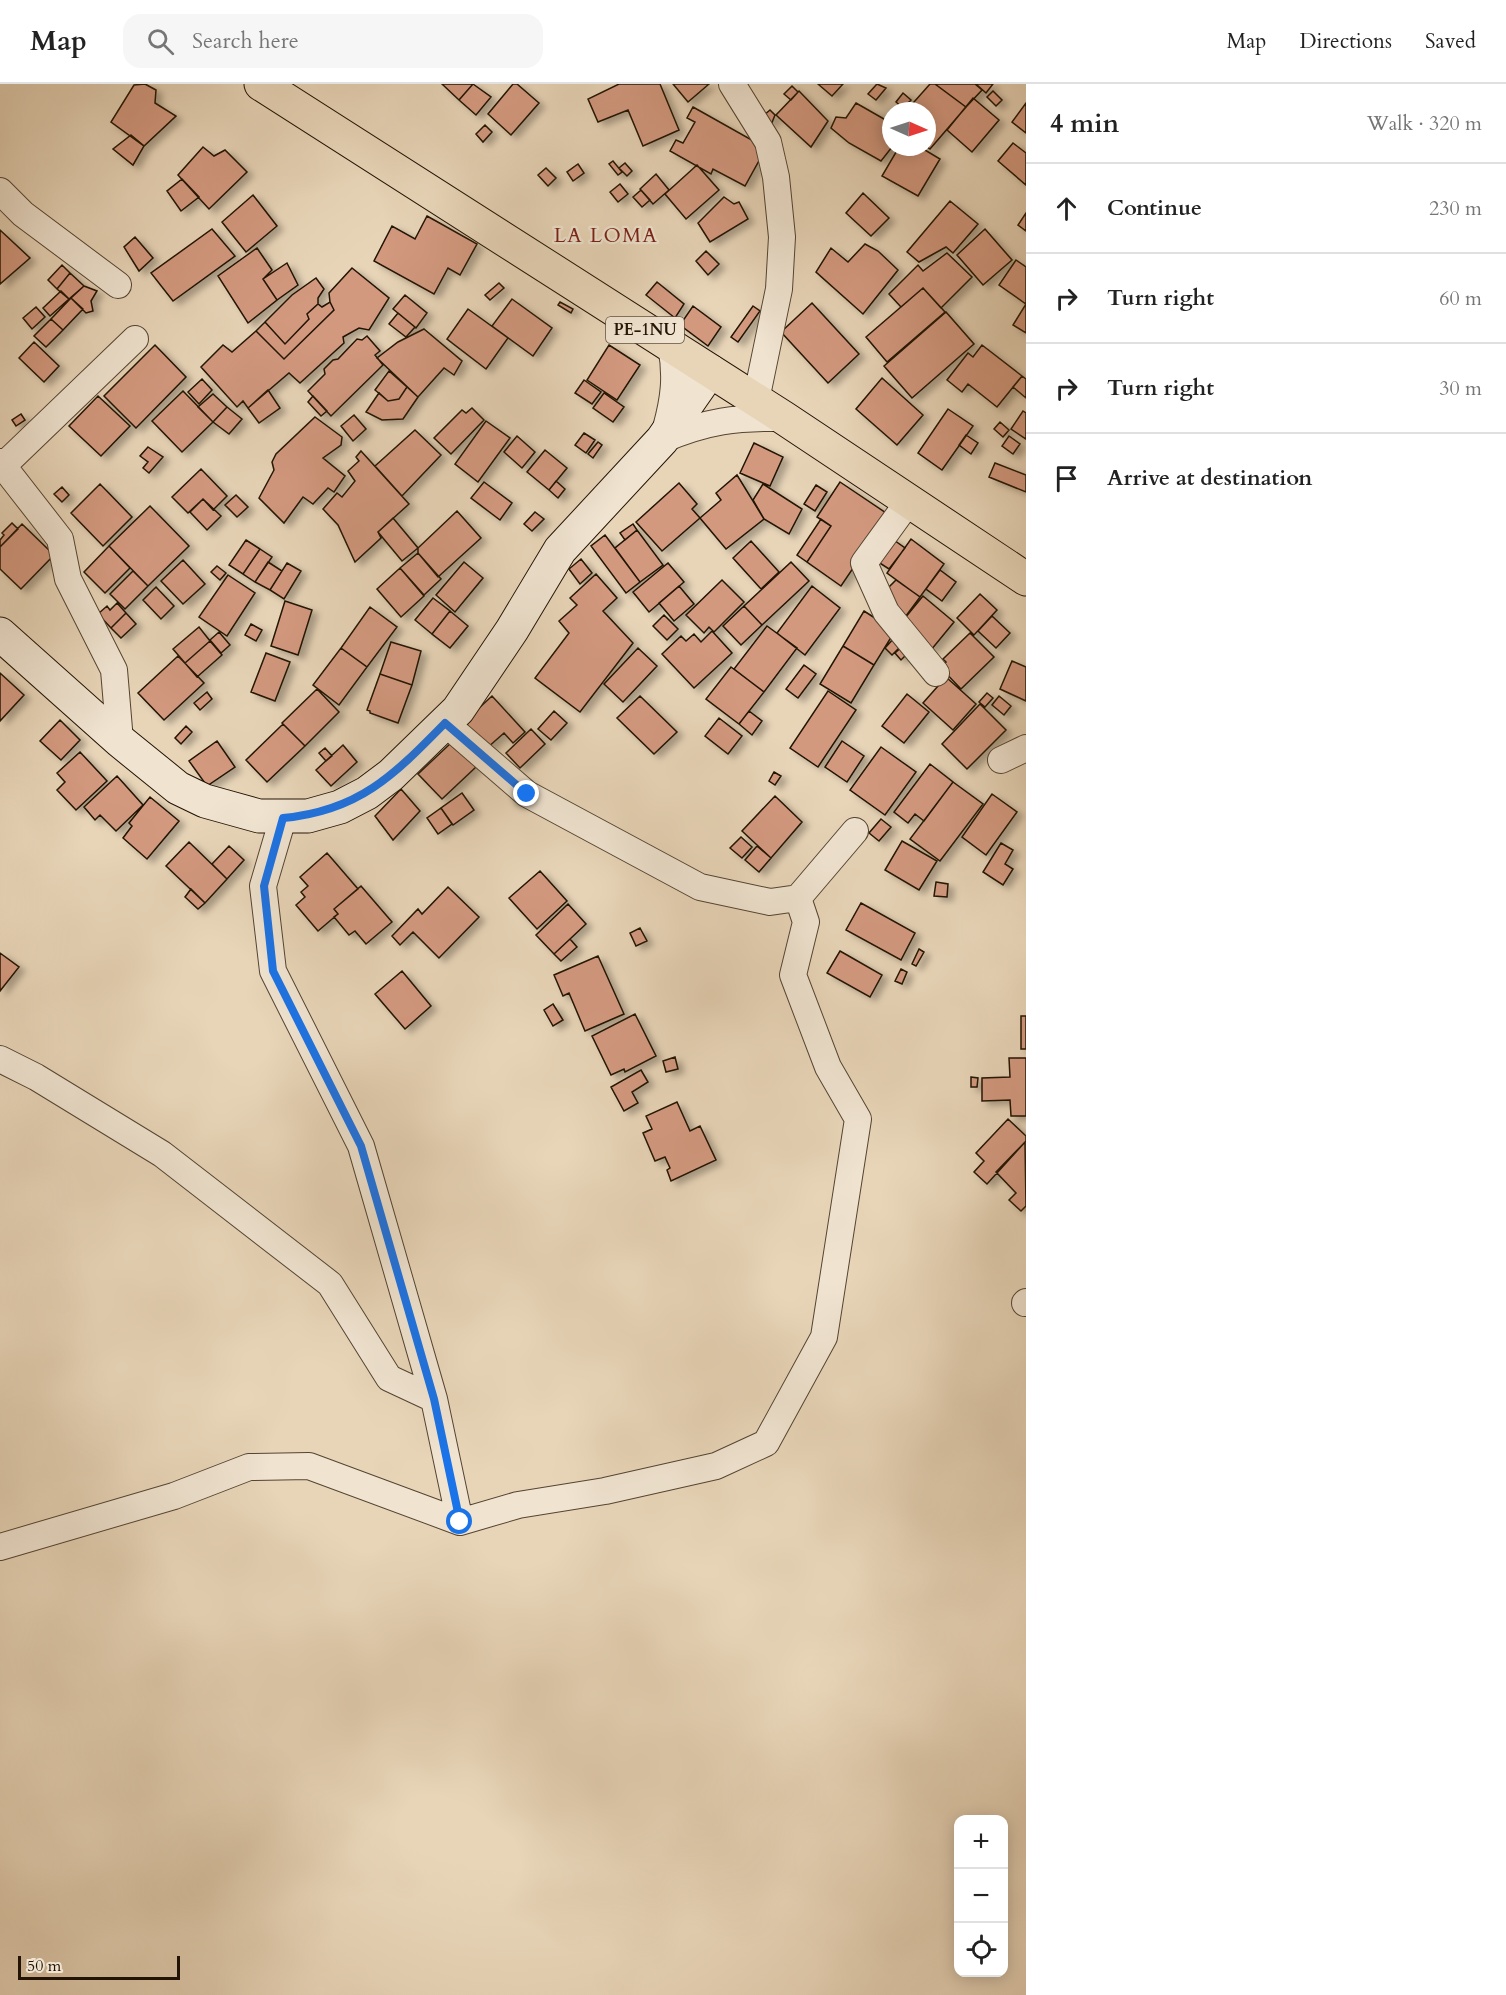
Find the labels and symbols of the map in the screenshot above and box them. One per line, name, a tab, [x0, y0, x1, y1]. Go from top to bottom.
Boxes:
north arrow	[882, 102, 936, 156]
district label: LA LOMA	[554, 222, 658, 249]
road number: PE-1NU	[606, 317, 684, 343]
route end	[513, 780, 539, 806]
route start	[446, 1508, 472, 1534]
scale bar	[18, 1953, 180, 1980]

